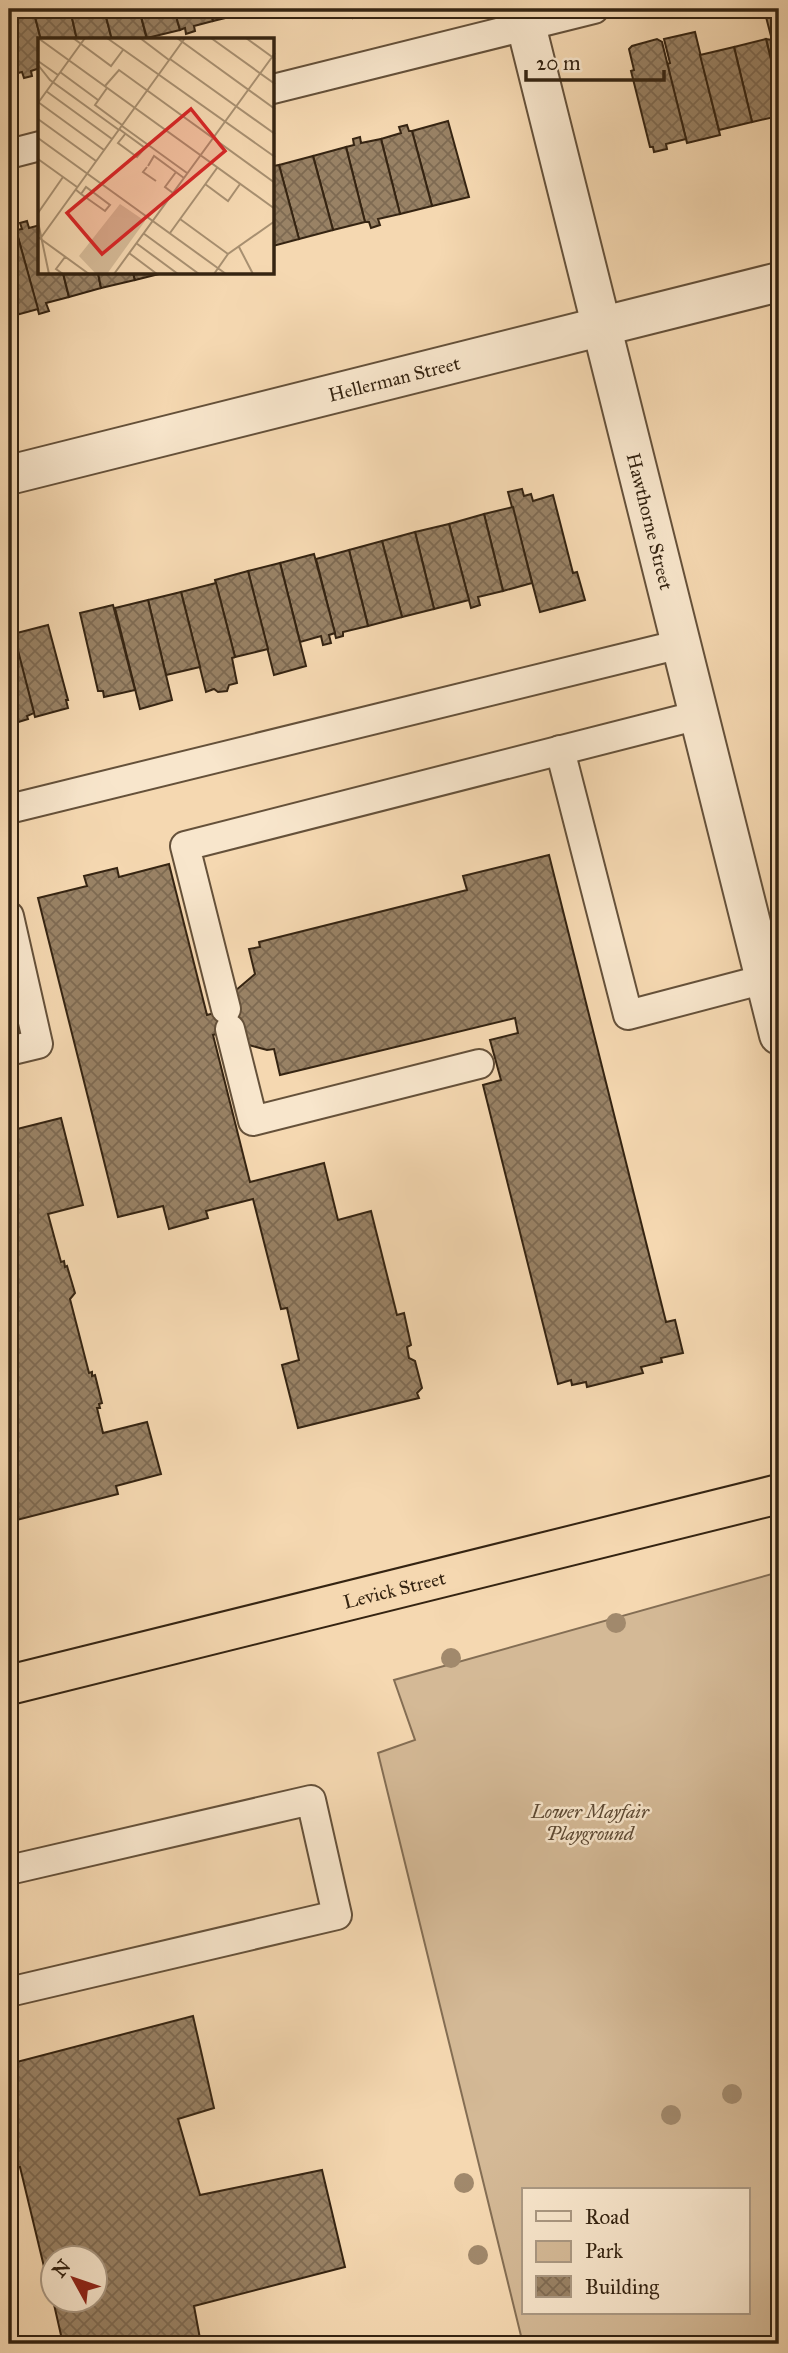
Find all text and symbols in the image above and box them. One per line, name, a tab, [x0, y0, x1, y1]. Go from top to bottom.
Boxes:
inset map	[38, 38, 275, 275]
scale bar	[526, 38, 664, 82]
text: 20 m	[536, 50, 581, 76]
street label: Hellerman Street	[326, 351, 463, 406]
street label: Hawthorne Street	[622, 450, 679, 592]
street label: Levick Street	[341, 1566, 448, 1613]
park label: Lower Mayfair Playground	[530, 1800, 650, 1845]
legend	[522, 2188, 750, 2314]
text: Road	[585, 2204, 630, 2230]
text: Park	[585, 2238, 623, 2264]
north arrow	[38, 2244, 108, 2314]
text: N	[47, 2255, 75, 2282]
text: Building	[585, 2274, 659, 2300]

